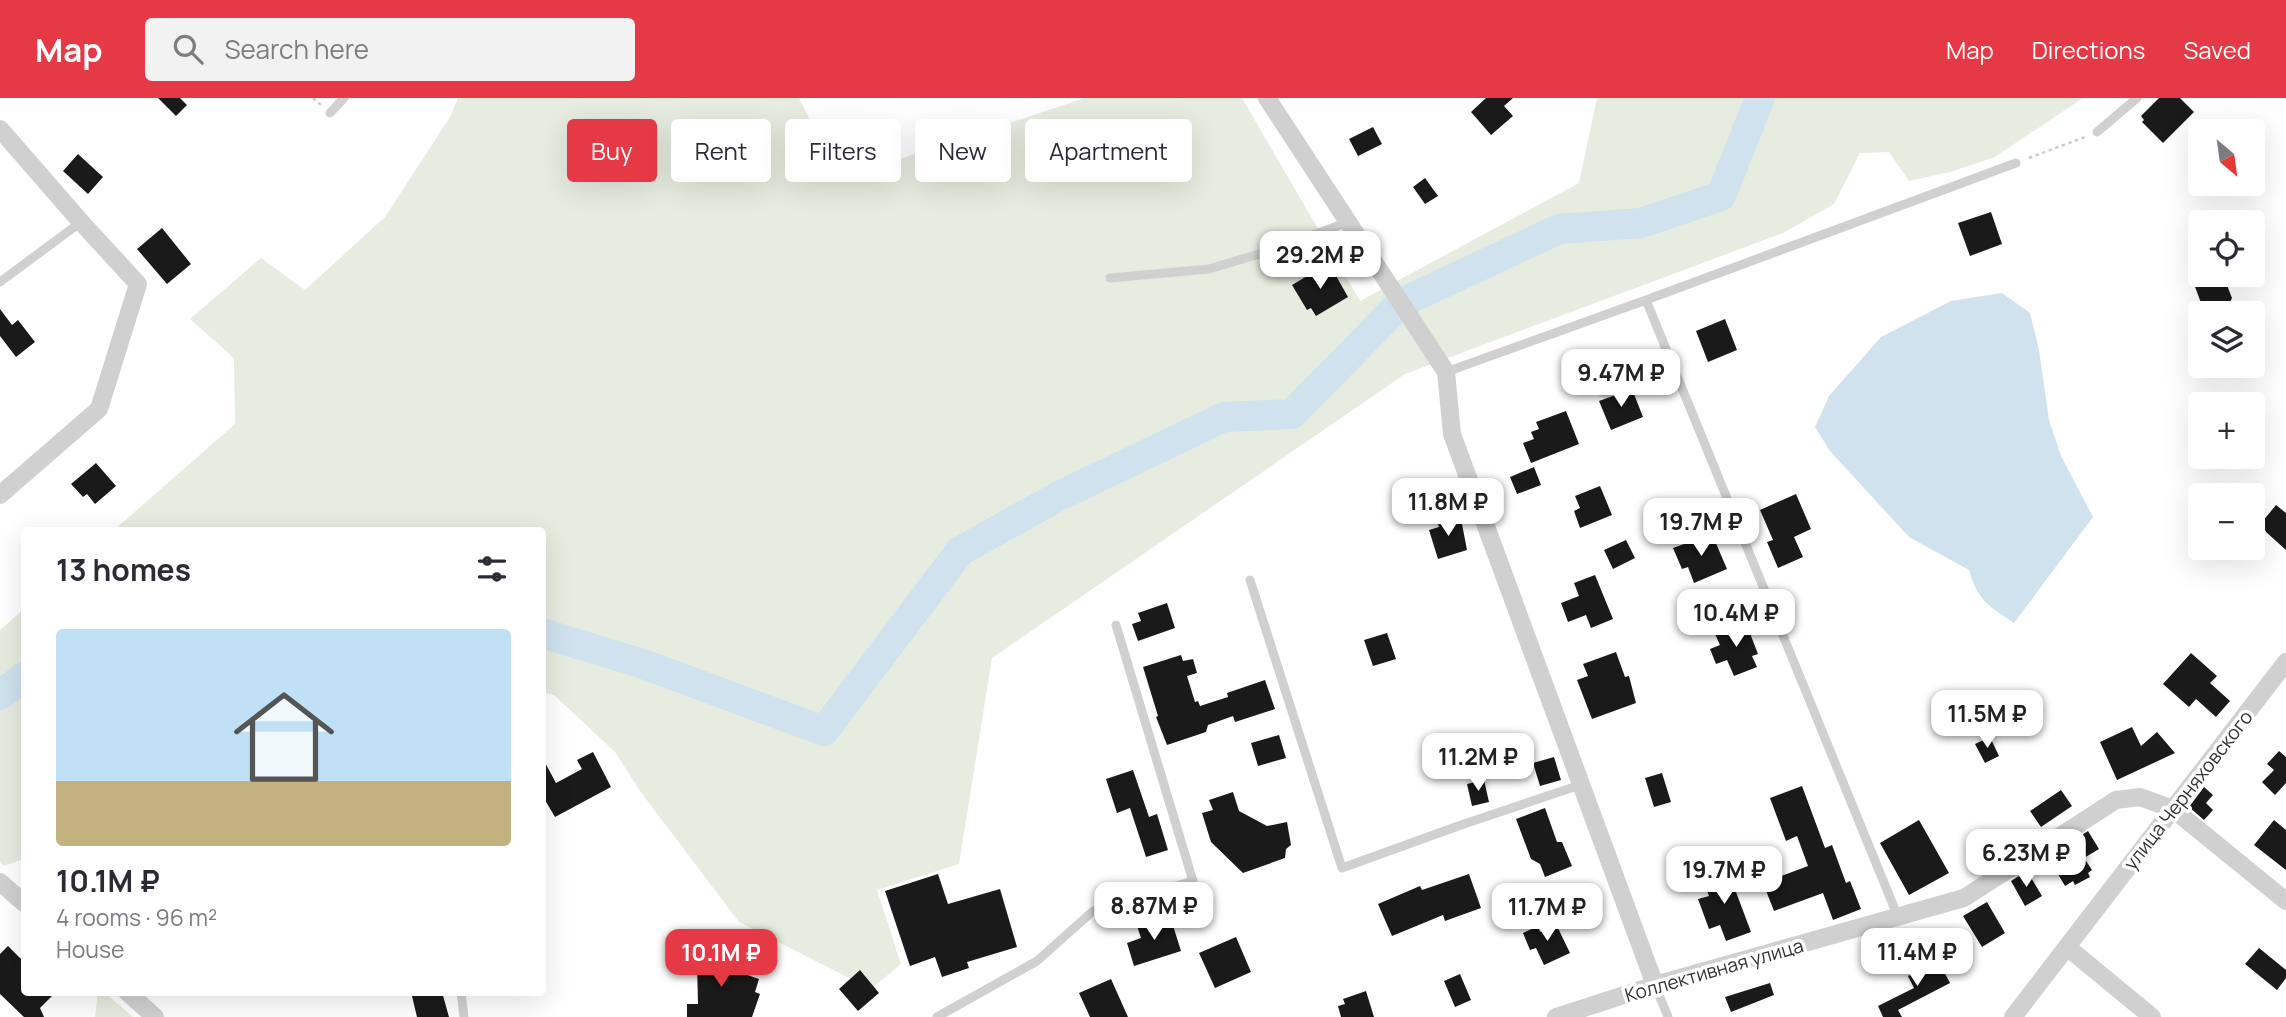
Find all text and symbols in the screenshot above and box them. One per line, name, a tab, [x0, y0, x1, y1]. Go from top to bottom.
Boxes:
search box	[145, 18, 635, 81]
text: Map	[35, 27, 103, 72]
icon: search	[169, 30, 207, 68]
text: Search here	[225, 31, 369, 67]
text: Map	[1946, 33, 1994, 66]
text: Directions	[2032, 33, 2145, 66]
text: Saved	[2183, 33, 2251, 66]
chip: Buy	[567, 119, 657, 182]
chip: Rent	[671, 119, 771, 182]
chip: Filters	[785, 119, 901, 182]
chip: New	[915, 119, 1011, 182]
chip: Apartment	[1025, 119, 1192, 182]
north arrow	[2188, 119, 2264, 196]
map controls	[2188, 119, 2265, 560]
button: locate	[2188, 210, 2265, 287]
pin: 29.2M ₽	[1255, 232, 1385, 291]
text: 29.2M ₽	[1276, 238, 1364, 270]
button: layers	[2188, 301, 2265, 378]
pin: 9.47M ₽	[1556, 350, 1686, 409]
text: 9.47M ₽	[1577, 356, 1665, 388]
button: +	[2188, 392, 2265, 469]
pin: 11.8M ₽	[1383, 478, 1513, 538]
button: −	[2188, 483, 2265, 560]
text: 11.8M ₽	[1408, 485, 1488, 517]
pin: 19.7M ₽	[1636, 498, 1766, 558]
text: 19.7M ₽	[1659, 505, 1743, 537]
text: 13 homes	[56, 549, 191, 590]
icon: filters	[473, 550, 511, 588]
pin: 10.4M ₽	[1671, 589, 1801, 649]
text: 10.4M ₽	[1693, 596, 1779, 628]
icon: home	[221, 674, 347, 800]
pin: 11.5M ₽	[1922, 690, 2052, 750]
text: 11.5M ₽	[1947, 697, 2027, 729]
street label: улица Черняховского	[2117, 705, 2259, 875]
pin: 11.2M ₽	[1413, 734, 1543, 793]
text: 11.2M ₽	[1438, 740, 1518, 772]
pin: 6.23M ₽	[1961, 830, 2091, 889]
text: 6.23M ₽	[1982, 836, 2070, 868]
pin: 19.7M ₽	[1659, 846, 1789, 906]
text: 19.7M ₽	[1682, 853, 1766, 885]
text: 10.1M ₽	[56, 860, 160, 901]
pin: 8.87M ₽	[1089, 882, 1219, 942]
pin: 11.7M ₽	[1482, 884, 1612, 943]
text: 8.87M ₽	[1110, 889, 1198, 921]
text: 11.7M ₽	[1508, 890, 1586, 922]
text: 4 rooms · 96 m²	[56, 901, 217, 933]
pin: 11.4M ₽	[1852, 928, 1982, 988]
pin: 10.1M ₽	[656, 930, 786, 989]
street label: Коллективная улица	[1622, 932, 1806, 1008]
text: House	[56, 933, 125, 965]
text: 11.4M ₽	[1877, 935, 1957, 967]
text: 10.1M ₽	[681, 936, 761, 968]

